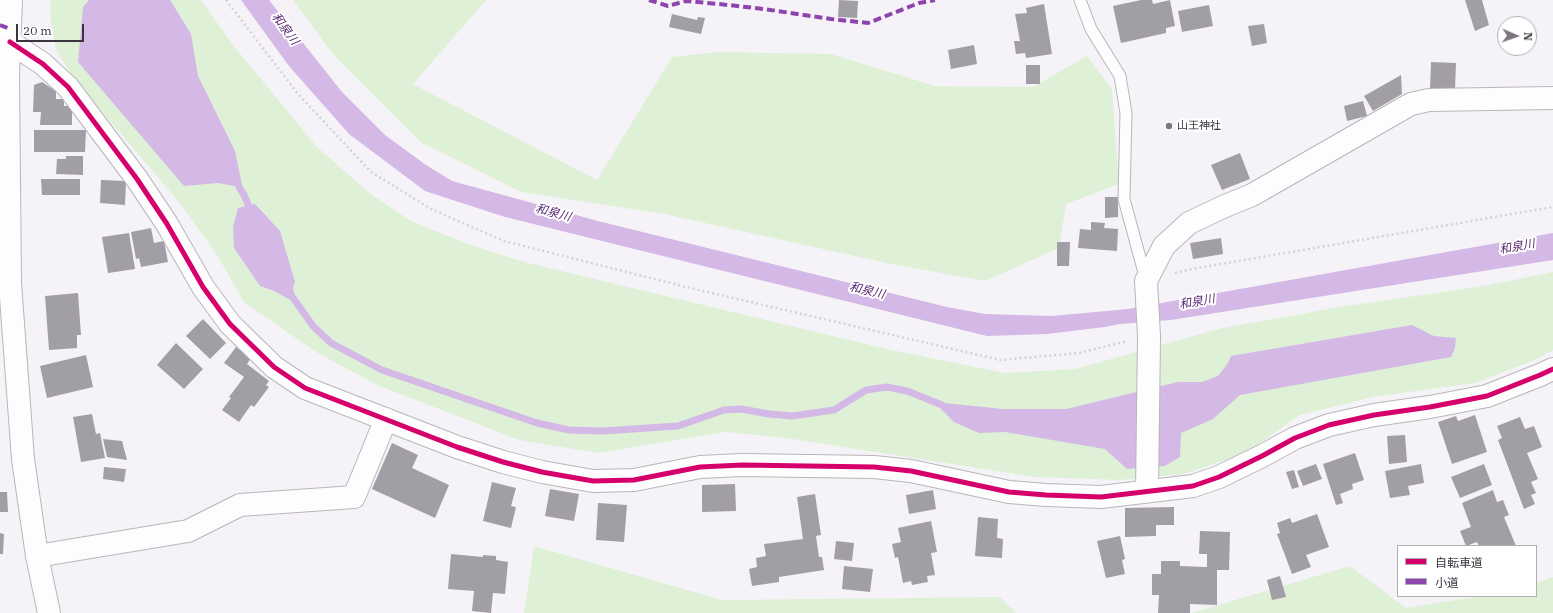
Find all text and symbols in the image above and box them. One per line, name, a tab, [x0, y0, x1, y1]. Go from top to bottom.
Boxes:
water label: 和泉川	[268, 10, 302, 48]
scale bar	[18, 16, 86, 42]
north arrow	[1497, 16, 1537, 56]
text: 20 m	[23, 23, 52, 38]
text: N	[1521, 32, 1535, 41]
place label: 山王神社	[1177, 119, 1221, 133]
marker: 山王神社	[1164, 121, 1174, 131]
water label: 和泉川	[534, 201, 572, 225]
water label: 和泉川	[1498, 237, 1536, 257]
water label: 和泉川	[848, 280, 886, 302]
water label: 和泉川	[1178, 292, 1216, 312]
legend	[1397, 545, 1537, 597]
text: 自転車道	[1435, 555, 1483, 570]
text: 小道	[1435, 575, 1459, 590]

